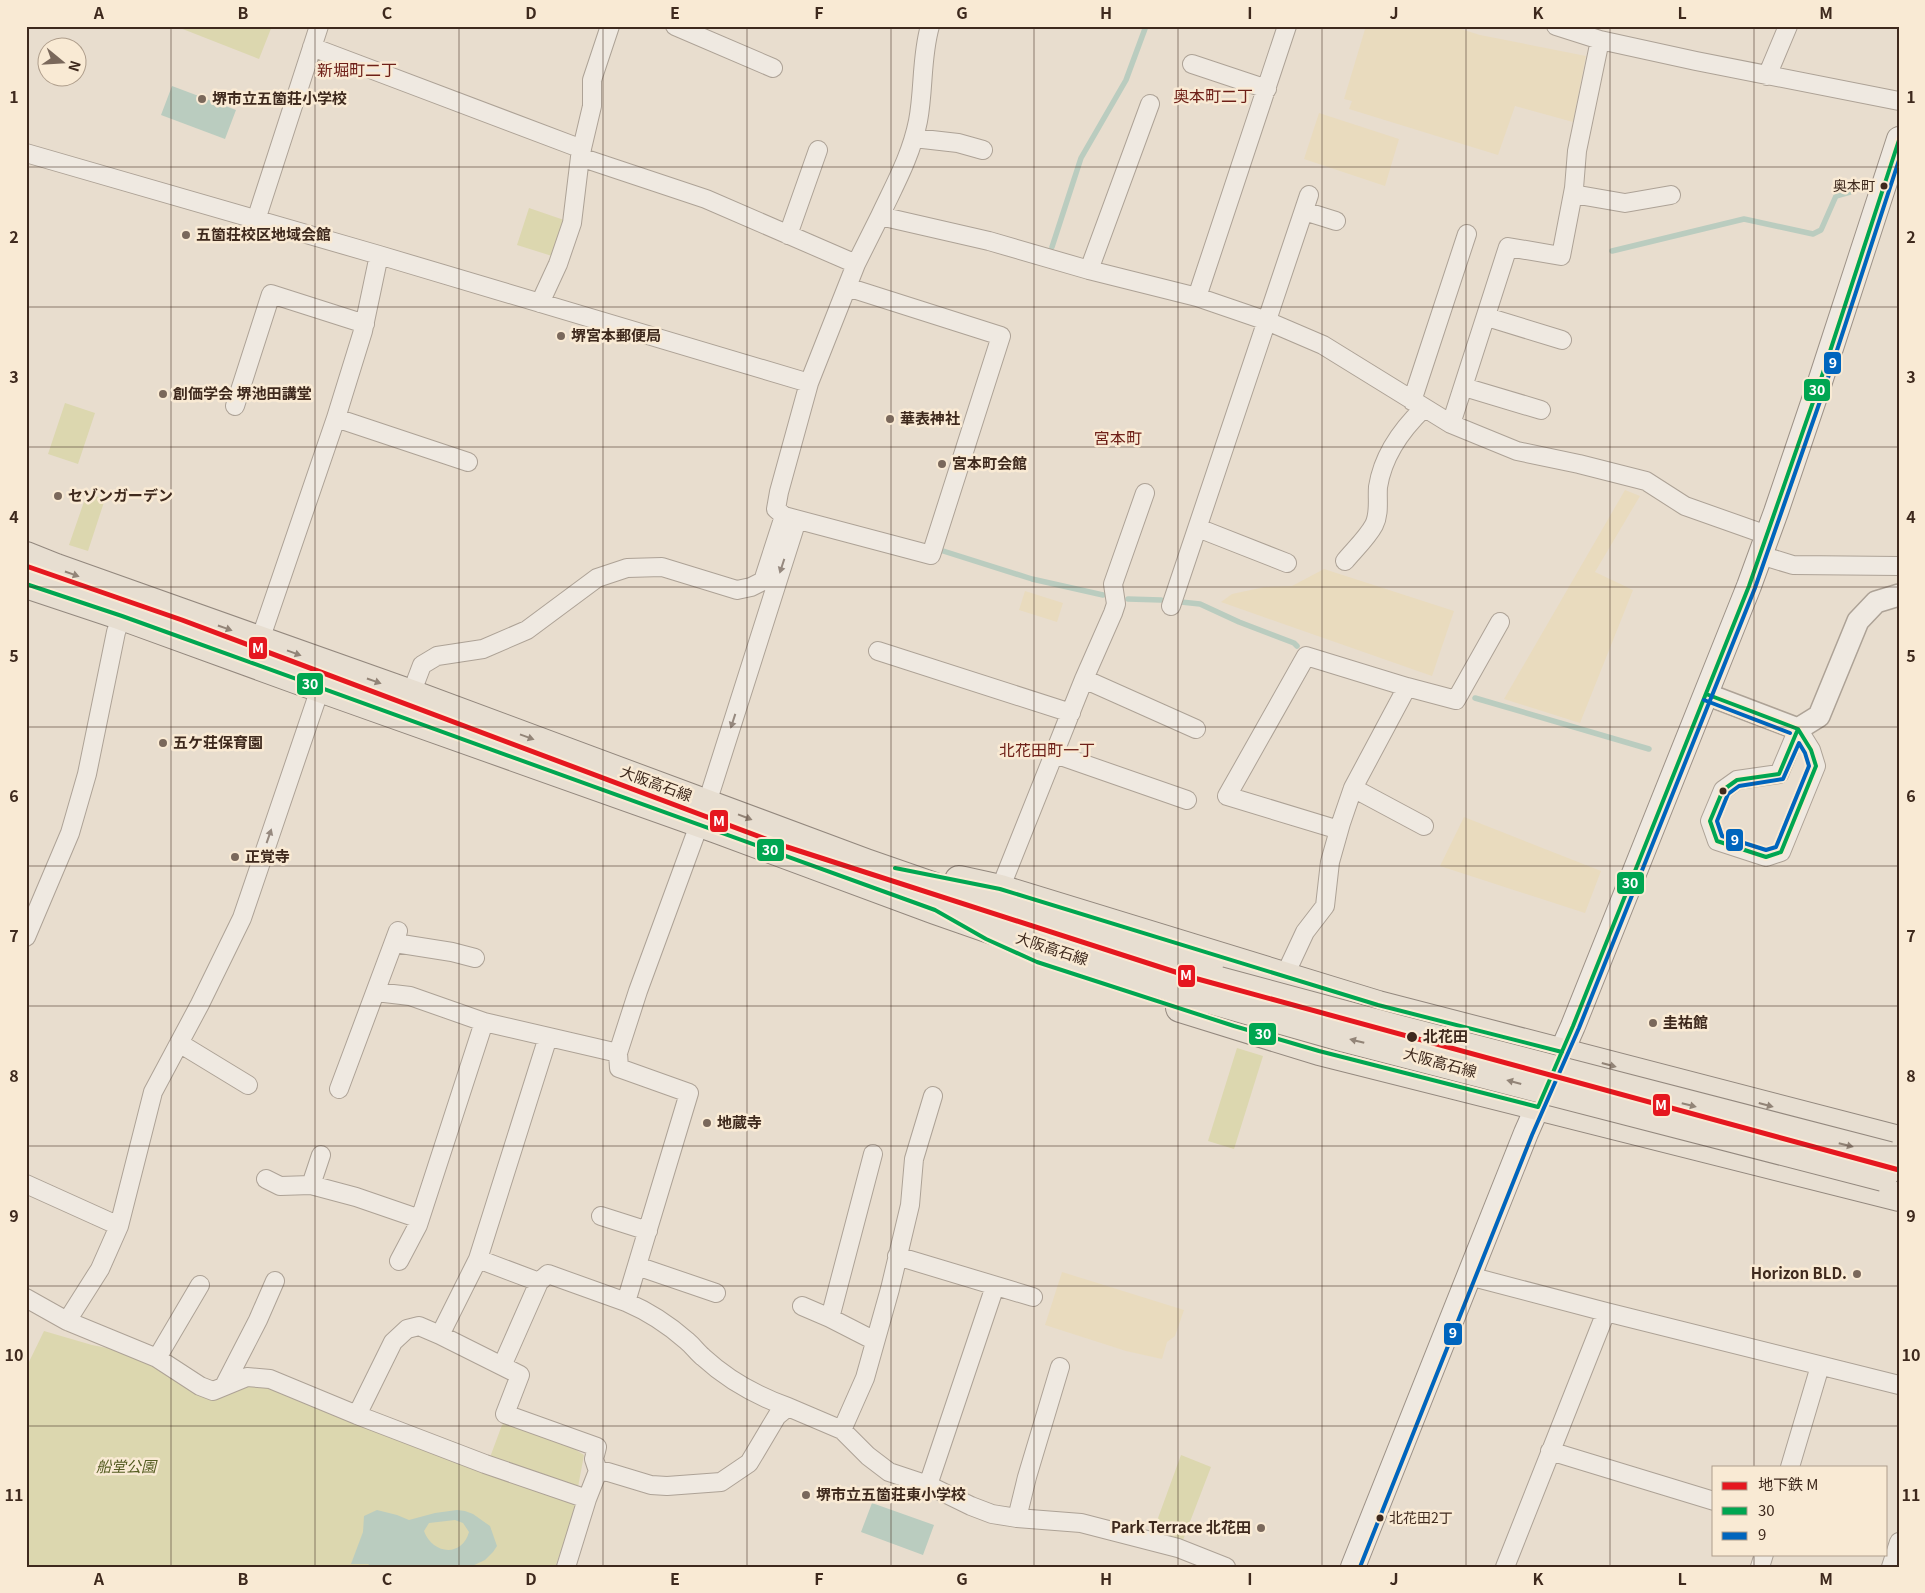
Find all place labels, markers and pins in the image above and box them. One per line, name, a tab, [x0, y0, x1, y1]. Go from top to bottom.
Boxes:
place label: 堺市立五箇荘小学校	[212, 87, 347, 108]
marker: 堺市立五箇荘小学校	[196, 93, 208, 105]
place label: 奥本町	[1833, 175, 1875, 195]
marker: 奥本町	[1879, 181, 1889, 191]
place label: 五箇荘校区地域会館	[196, 223, 331, 244]
marker: 五箇荘校区地域会館	[180, 229, 192, 241]
place label: 堺宮本郵便局	[571, 324, 661, 345]
marker: 堺宮本郵便局	[555, 330, 567, 342]
place label: 創価学会 堺池田講堂	[173, 382, 311, 403]
marker: 創価学会 堺池田講堂	[157, 388, 169, 400]
place label: 華表神社	[900, 407, 960, 428]
marker: 華表神社	[884, 413, 896, 425]
place label: 宮本町会館	[952, 452, 1027, 473]
marker: 宮本町会館	[936, 458, 948, 470]
place label: セゾンガーデン	[68, 484, 173, 505]
marker: セゾンガーデン	[52, 490, 64, 502]
place label: 五ケ荘保育園	[173, 731, 263, 752]
marker: 五ケ荘保育園	[157, 737, 169, 749]
unlabelled marker	[1718, 786, 1728, 796]
place label: 正覚寺	[245, 845, 290, 866]
marker: 正覚寺	[229, 851, 241, 863]
place label: 圭祐館	[1663, 1011, 1708, 1032]
marker: 圭祐館	[1647, 1017, 1659, 1029]
place label: 北花田	[1423, 1025, 1468, 1046]
marker: 北花田	[1405, 1030, 1419, 1044]
place label: 地蔵寺	[717, 1111, 762, 1132]
marker: 地蔵寺	[701, 1117, 713, 1129]
place label: Horizon BLD.	[1751, 1262, 1847, 1283]
marker: Horizon BLD.	[1851, 1268, 1863, 1280]
place label: 堺市立五箇荘東小学校	[816, 1483, 966, 1504]
marker: 堺市立五箇荘東小学校	[800, 1489, 812, 1501]
place label: 北花田2丁	[1389, 1507, 1453, 1527]
marker: 北花田2丁	[1375, 1513, 1385, 1523]
place label: Park Terrace 北花田	[1111, 1516, 1251, 1537]
marker: Park Terrace 北花田	[1255, 1522, 1267, 1534]

